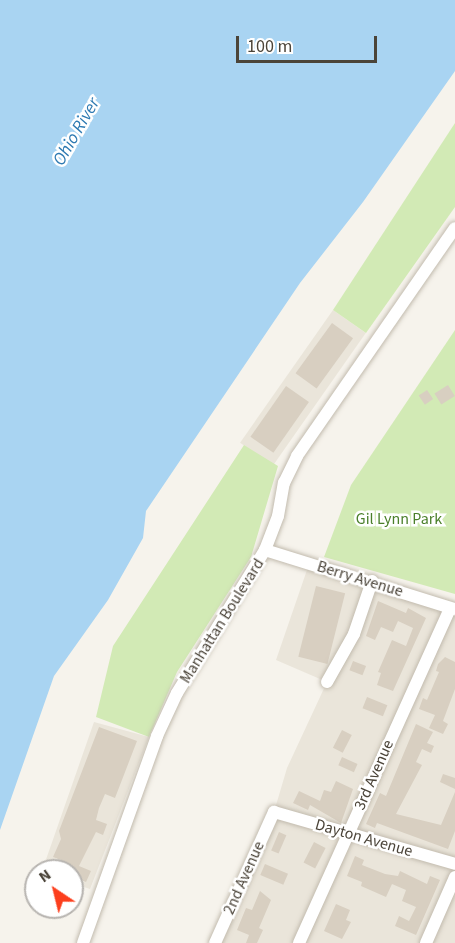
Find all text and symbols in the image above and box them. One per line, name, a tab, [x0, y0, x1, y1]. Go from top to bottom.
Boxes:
scale bar	[239, 24, 380, 62]
text: 100 m	[247, 34, 292, 59]
water label: Ohio River	[49, 94, 105, 170]
park label: Gil Lynn Park	[356, 509, 442, 529]
street label: Manhattan Boulevard	[176, 555, 268, 687]
street label: Berry Avenue	[315, 557, 405, 601]
street label: 3rd Avenue	[350, 737, 398, 813]
street label: Dayton Avenue	[313, 815, 415, 861]
street label: 2nd Avenue	[219, 838, 269, 918]
north arrow	[24, 859, 84, 919]
text: N	[34, 864, 55, 888]

